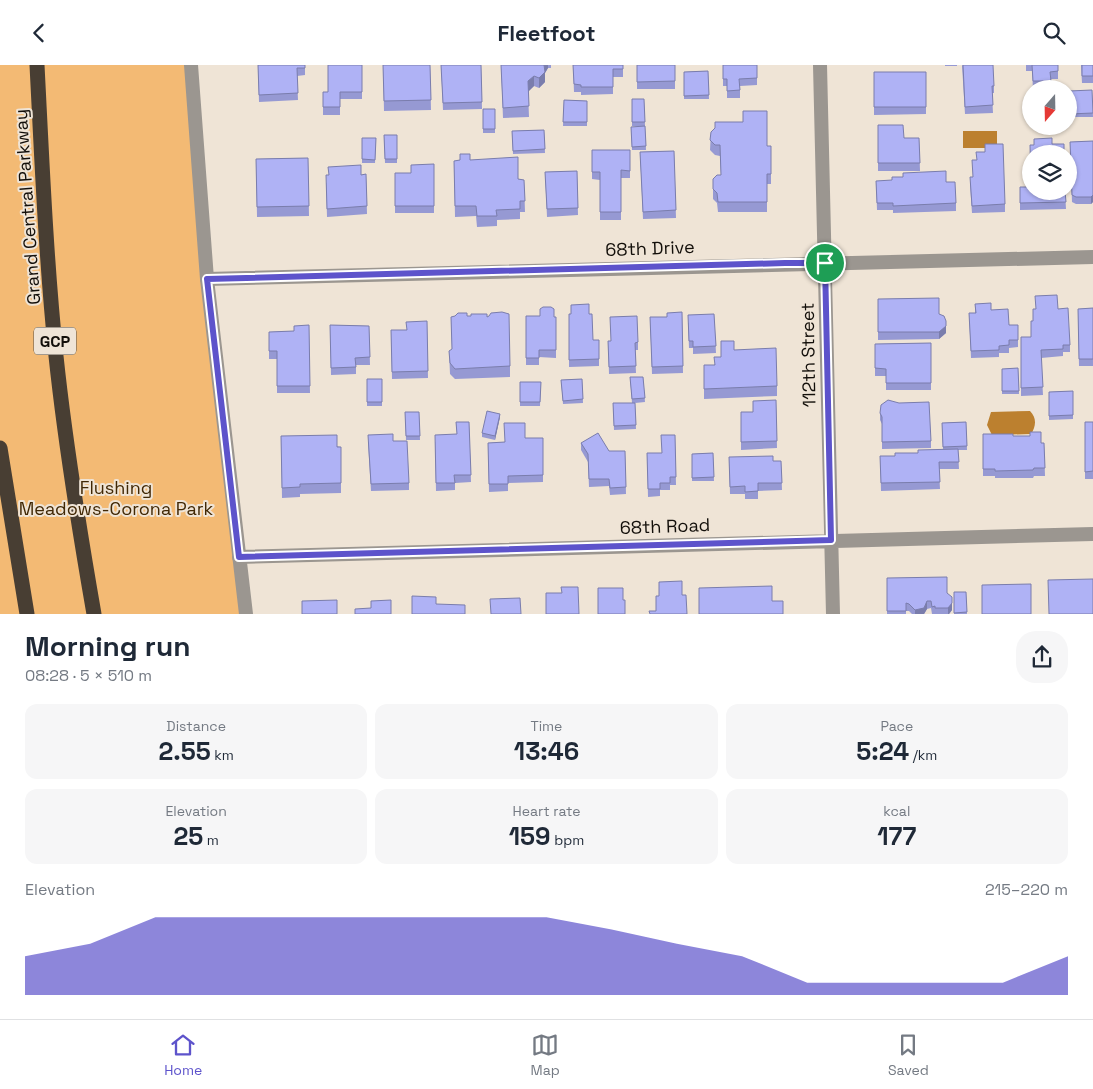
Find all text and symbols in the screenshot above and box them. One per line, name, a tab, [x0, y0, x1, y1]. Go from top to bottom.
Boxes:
icon: back	[25, 19, 53, 47]
text: Fleetfoot	[498, 19, 596, 47]
icon: search	[1040, 19, 1068, 47]
north arrow	[1022, 80, 1078, 135]
map controls	[1022, 80, 1077, 200]
street label: Grand Central Parkway	[9, 108, 45, 306]
button: layers	[1022, 145, 1077, 200]
street label: 68th Drive	[605, 235, 695, 261]
pin	[804, 242, 846, 284]
icon: arrive	[811, 249, 839, 277]
street label: 112th Street	[796, 302, 820, 408]
road number: GCP	[34, 327, 76, 355]
park label: Flushing Meadows-Corona Park	[19, 476, 214, 520]
street label: 68th Road	[619, 513, 711, 539]
text: Morning run	[25, 628, 190, 664]
button: share	[1016, 631, 1068, 683]
text: 08:28 · 5 × 510 m	[25, 665, 152, 686]
text: Distance	[166, 717, 226, 735]
text: Time	[531, 717, 562, 735]
text: Pace	[880, 717, 913, 735]
text: 2.55	[158, 735, 211, 767]
text: 13:46	[514, 735, 579, 767]
text: 5:24	[856, 735, 909, 767]
text: km	[211, 746, 234, 764]
text: /km	[909, 746, 937, 764]
text: Elevation	[165, 802, 227, 820]
text: Heart rate	[513, 802, 580, 820]
text: kcal	[883, 802, 910, 820]
text: 25	[173, 820, 203, 852]
text: 159	[509, 820, 551, 852]
text: 177	[877, 820, 916, 852]
text: m	[203, 831, 219, 849]
text: bpm	[551, 831, 584, 849]
text: Elevation	[25, 879, 95, 900]
text: 215–220 m	[985, 879, 1068, 900]
tab: Home	[164, 1031, 202, 1079]
tab: Map	[531, 1031, 560, 1079]
tab: Saved	[888, 1031, 929, 1079]

